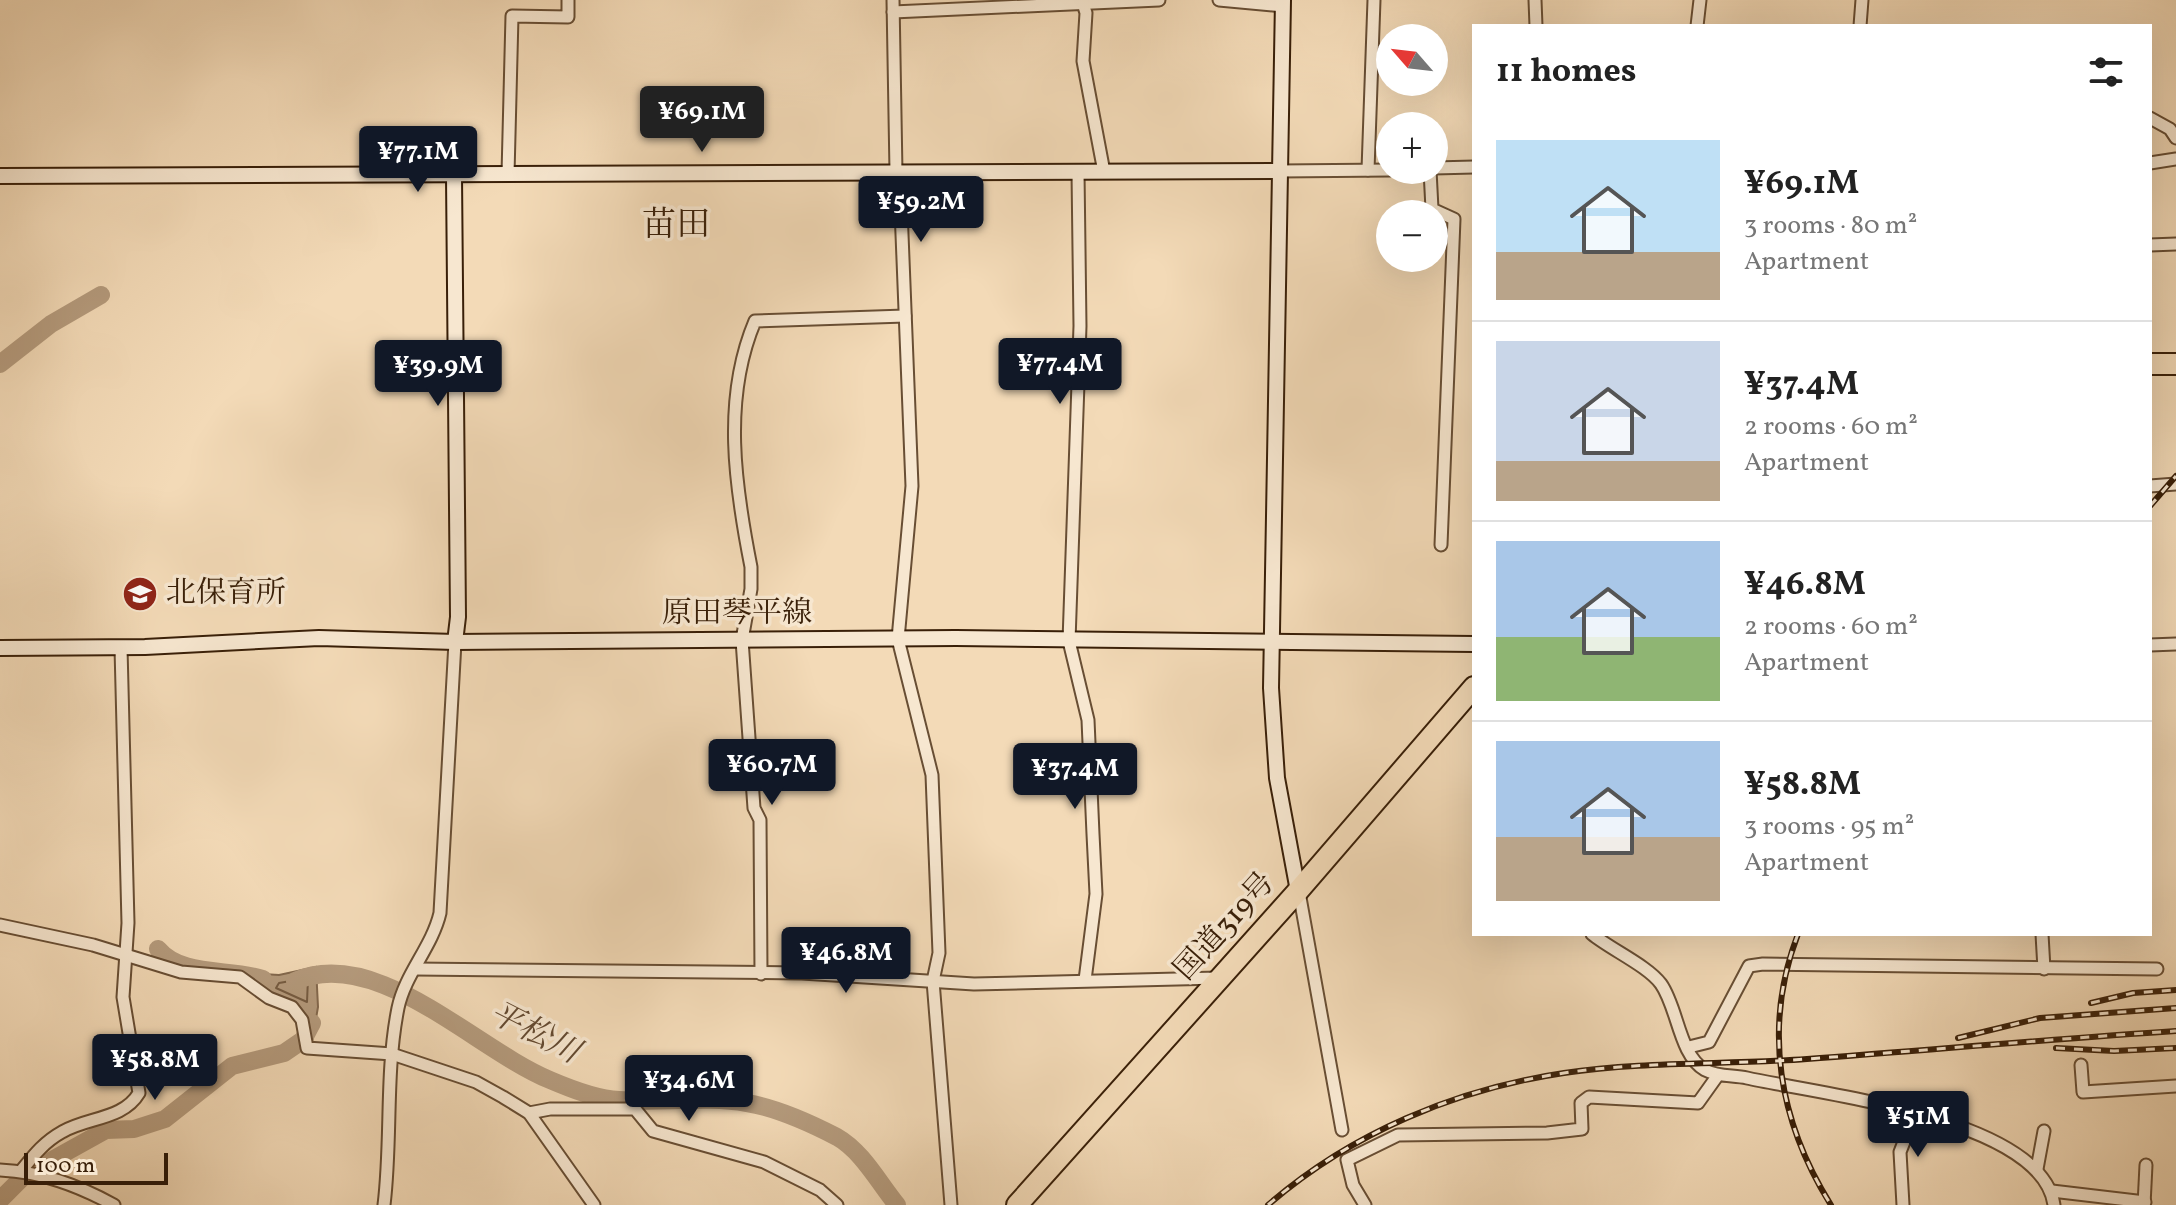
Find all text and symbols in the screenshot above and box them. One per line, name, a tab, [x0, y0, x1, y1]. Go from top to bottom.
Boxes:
north arrow	[1376, 24, 1448, 96]
map controls	[1376, 24, 1448, 272]
text: 11 homes	[1496, 49, 1636, 96]
icon: filters	[2084, 50, 2128, 94]
pin: ¥69.1M	[637, 86, 767, 154]
text: ¥69.1M	[658, 94, 746, 130]
button: +	[1376, 112, 1448, 184]
pin: ¥77.1M	[353, 126, 483, 194]
text: ¥77.1M	[377, 134, 459, 170]
text: ¥69.1M	[1744, 161, 1859, 208]
icon: home	[1560, 172, 1656, 268]
pin: ¥59.2M	[856, 176, 986, 244]
text: ¥59.2M	[876, 184, 966, 220]
button: −	[1376, 200, 1448, 272]
district label: 苗田	[642, 203, 710, 250]
text: 3 rooms · 80 m²	[1744, 208, 1917, 244]
text: Apartment	[1744, 244, 1869, 280]
pin: ¥77.4M	[995, 338, 1125, 406]
pin: ¥39.9M	[373, 340, 503, 408]
text: ¥77.4M	[1017, 346, 1103, 382]
text: ¥39.9M	[393, 348, 483, 384]
text: ¥37.4M	[1744, 362, 1859, 409]
icon: home	[1560, 373, 1656, 469]
text: 2 rooms · 60 m²	[1744, 409, 1918, 445]
text: Apartment	[1744, 445, 1869, 481]
text: ¥46.8M	[1744, 562, 1866, 609]
place label: 北保育所	[166, 573, 286, 615]
icon: home	[1560, 573, 1656, 669]
school or university icon: 北保育所	[121, 575, 159, 613]
street label: 原田琴平線	[662, 593, 812, 635]
text: 2 rooms · 60 m²	[1744, 609, 1918, 645]
text: Apartment	[1744, 645, 1869, 681]
pin: ¥60.7M	[707, 739, 837, 807]
pin: ¥37.4M	[1010, 743, 1140, 811]
text: ¥60.7M	[727, 747, 817, 783]
text: ¥37.4M	[1031, 751, 1119, 787]
text: ¥58.8M	[1744, 762, 1861, 809]
icon: home	[1560, 773, 1656, 869]
text: 3 rooms · 95 m²	[1744, 809, 1914, 845]
text: Apartment	[1744, 845, 1869, 881]
street label: 国道319号	[1165, 864, 1285, 990]
pin: ¥46.8M	[781, 927, 911, 995]
text: ¥46.8M	[799, 935, 893, 971]
water label: 平松川	[481, 993, 589, 1077]
pin: ¥58.8M	[90, 1034, 220, 1102]
text: ¥58.8M	[110, 1042, 200, 1078]
pin: ¥34.6M	[624, 1055, 754, 1123]
text: ¥34.6M	[643, 1063, 735, 1099]
pin: ¥51M	[1871, 1091, 1965, 1159]
text: ¥51M	[1886, 1099, 1950, 1135]
scale bar	[24, 1149, 168, 1185]
text: 100 m	[36, 1151, 95, 1182]

